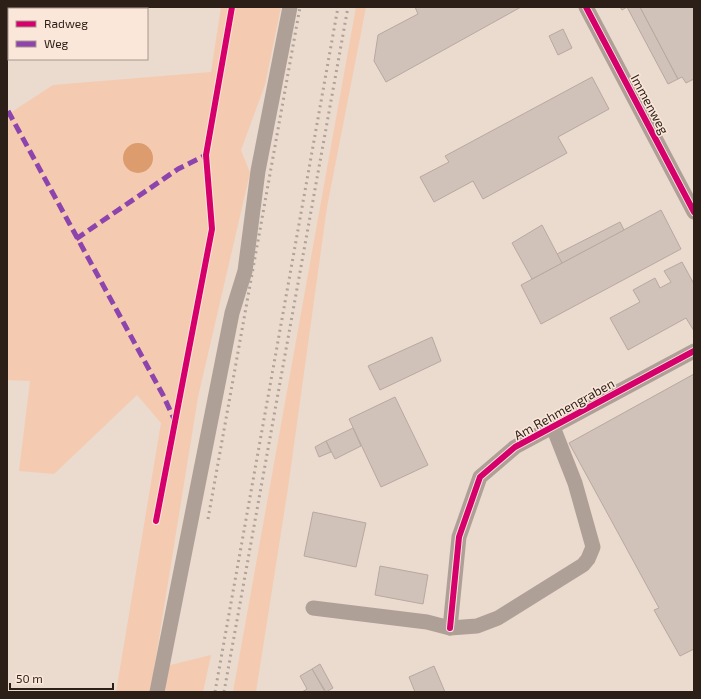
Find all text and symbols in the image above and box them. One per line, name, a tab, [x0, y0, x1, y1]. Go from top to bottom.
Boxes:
legend	[8, 8, 148, 60]
text: Radweg	[44, 16, 88, 30]
text: Weg	[44, 36, 69, 50]
street label: Immenweg	[628, 71, 672, 137]
street label: Am Rehmengraben	[511, 375, 617, 443]
scale bar	[10, 665, 113, 691]
text: 50 m	[16, 671, 43, 685]

